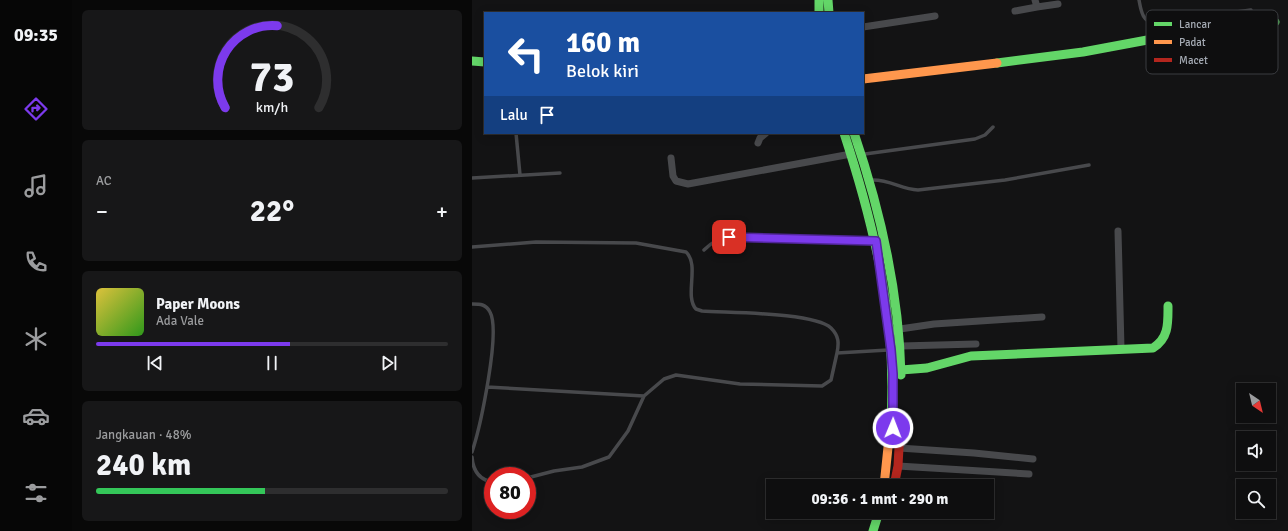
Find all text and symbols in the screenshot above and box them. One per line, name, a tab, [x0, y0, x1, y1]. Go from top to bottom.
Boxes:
legend	[1146, 10, 1278, 74]
text: Lancar	[1179, 18, 1211, 31]
text: 09:35	[14, 24, 58, 46]
text: 160 m	[566, 26, 640, 60]
icon: left	[500, 28, 552, 80]
text: Padat	[1179, 36, 1206, 49]
text: 73	[250, 52, 294, 103]
text: Macet	[1179, 54, 1208, 67]
text: Belok kiri	[566, 60, 639, 82]
icon: directions	[22, 95, 50, 123]
text: km/h	[256, 99, 288, 116]
icon: arrive	[536, 104, 558, 126]
text: Lalu	[500, 106, 528, 124]
icon: music	[22, 172, 50, 200]
text: AC	[96, 173, 112, 189]
text: 22°	[250, 193, 294, 230]
text: −	[96, 198, 108, 225]
text: +	[436, 198, 448, 225]
pin	[712, 220, 746, 254]
icon: arrive	[718, 226, 740, 248]
icon: phone	[22, 248, 50, 276]
text: Paper Moons	[156, 295, 240, 313]
text: Ada Vale	[156, 313, 204, 329]
icon: climate	[22, 325, 50, 353]
icon: previous	[144, 352, 166, 374]
icon: pause	[261, 352, 283, 374]
icon: next	[378, 352, 400, 374]
north arrow	[1236, 383, 1276, 423]
map controls	[1236, 383, 1276, 519]
icon: car	[22, 402, 50, 430]
position arrow	[872, 407, 914, 449]
text: Jangkauan · 48%	[96, 427, 191, 443]
button: sound	[1236, 431, 1276, 471]
text: 240 km	[96, 447, 191, 484]
speed limit sign: 80	[484, 467, 536, 519]
icon: filters	[22, 479, 50, 507]
button: search	[1236, 479, 1276, 519]
text: 09:36 · 1 mnt · 290 m	[812, 490, 948, 508]

